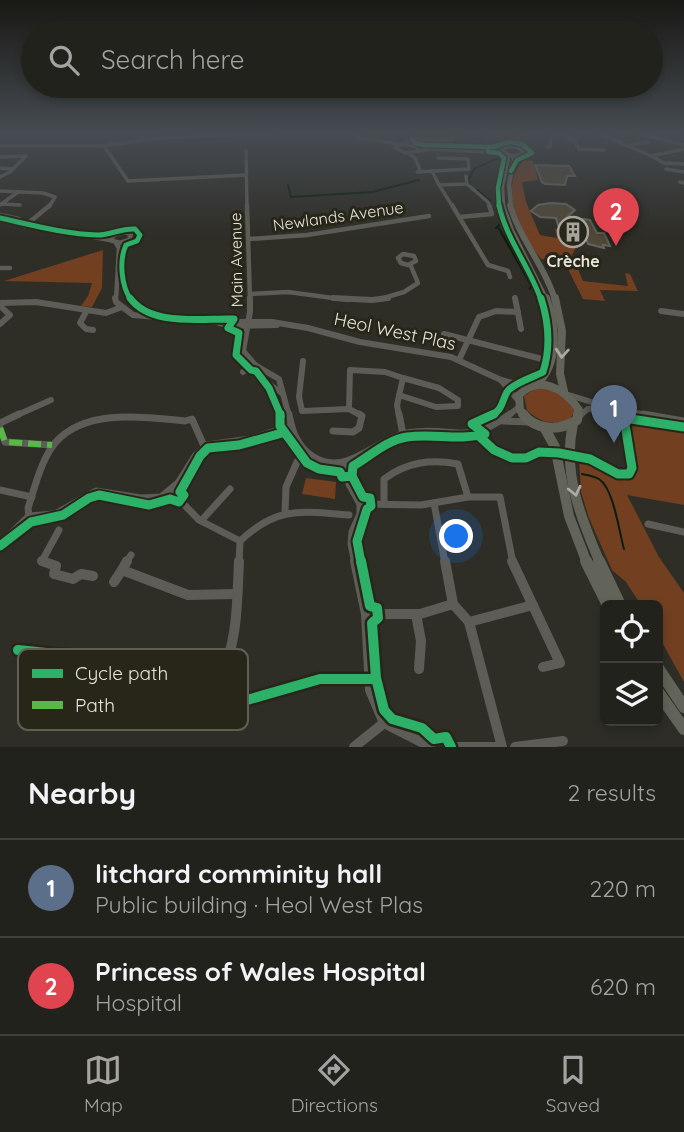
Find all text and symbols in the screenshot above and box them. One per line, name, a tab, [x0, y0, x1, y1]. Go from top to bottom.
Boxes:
search box	[21, 21, 663, 98]
icon: search	[45, 41, 83, 79]
text: Search here	[101, 43, 245, 76]
pin: 2	[593, 188, 639, 246]
street label: Newlands Avenue	[271, 197, 405, 235]
street label: Main Avenue	[225, 212, 247, 308]
building icon: Crèche	[556, 215, 590, 249]
place label: Crèche	[546, 251, 600, 271]
street label: Heol West Plas	[332, 307, 458, 355]
one-way arrow	[555, 348, 570, 359]
pin: 1	[591, 385, 637, 443]
one-way arrow	[567, 485, 582, 497]
your location	[439, 519, 473, 553]
map controls	[600, 600, 663, 726]
button: locate	[600, 600, 663, 663]
legend	[18, 649, 248, 730]
text: Cycle path	[75, 661, 168, 685]
button: layers	[600, 663, 663, 726]
text: Path	[75, 693, 115, 717]
text: Nearby	[28, 774, 136, 812]
text: 2 results	[567, 778, 656, 807]
text: litchard comminity hall	[95, 857, 382, 890]
text: 1	[47, 874, 55, 903]
text: 220 m	[590, 874, 656, 903]
text: Public building · Heol West Plas	[95, 890, 423, 919]
text: Princess of Wales Hospital	[95, 955, 426, 988]
text: 2	[44, 972, 58, 1001]
text: 620 m	[590, 972, 656, 1001]
text: Hospital	[95, 988, 182, 1017]
tab: Map	[84, 1051, 123, 1117]
tab: Directions	[291, 1051, 378, 1117]
tab: Saved	[546, 1051, 600, 1117]

